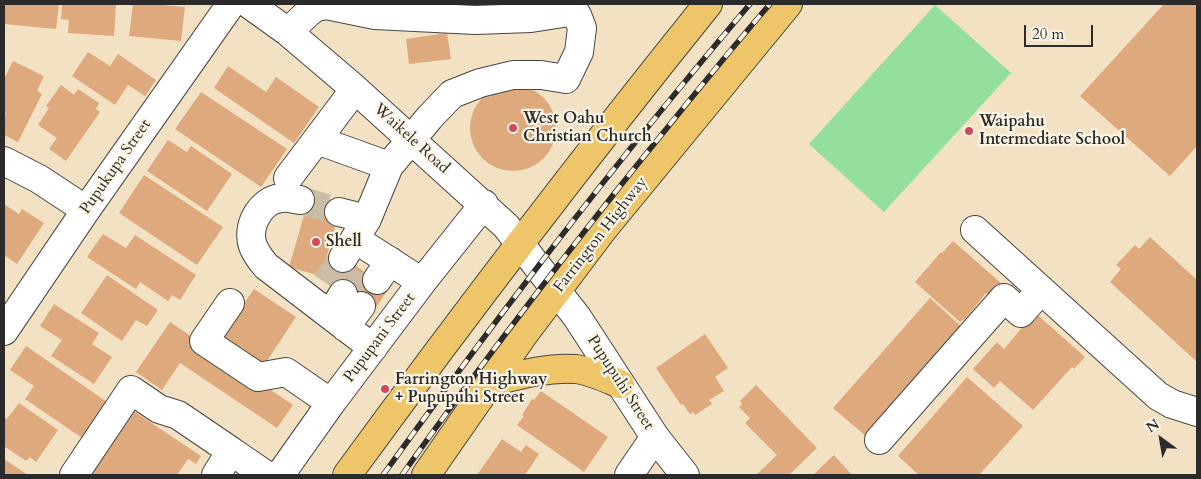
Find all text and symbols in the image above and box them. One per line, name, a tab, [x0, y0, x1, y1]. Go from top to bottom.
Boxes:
scale bar	[1026, 15, 1095, 47]
text: 20 m	[1032, 24, 1064, 44]
street label: Waikele Road	[369, 100, 453, 178]
place label: West Oahu Christian Church	[523, 109, 652, 147]
place label: Waipahu Intermediate School	[979, 112, 1125, 150]
street label: Pupukupa Street	[76, 116, 156, 218]
marker: West Oahu Christian Church	[507, 122, 519, 134]
marker: Waipahu Intermediate School	[963, 125, 975, 137]
street label: Farrington Highway	[550, 173, 652, 297]
place label: Shell	[326, 232, 362, 252]
marker: Shell	[310, 236, 322, 248]
street label: Pupupani Street	[340, 289, 420, 387]
street label: Pupupuhi Street	[582, 332, 658, 434]
place label: Farrington Highway + Pupupuhi Street	[395, 370, 547, 408]
marker: Farrington Highway + Pupupuhi Street	[379, 383, 391, 395]
north arrow	[1136, 414, 1186, 464]
text: N	[1143, 415, 1163, 437]

